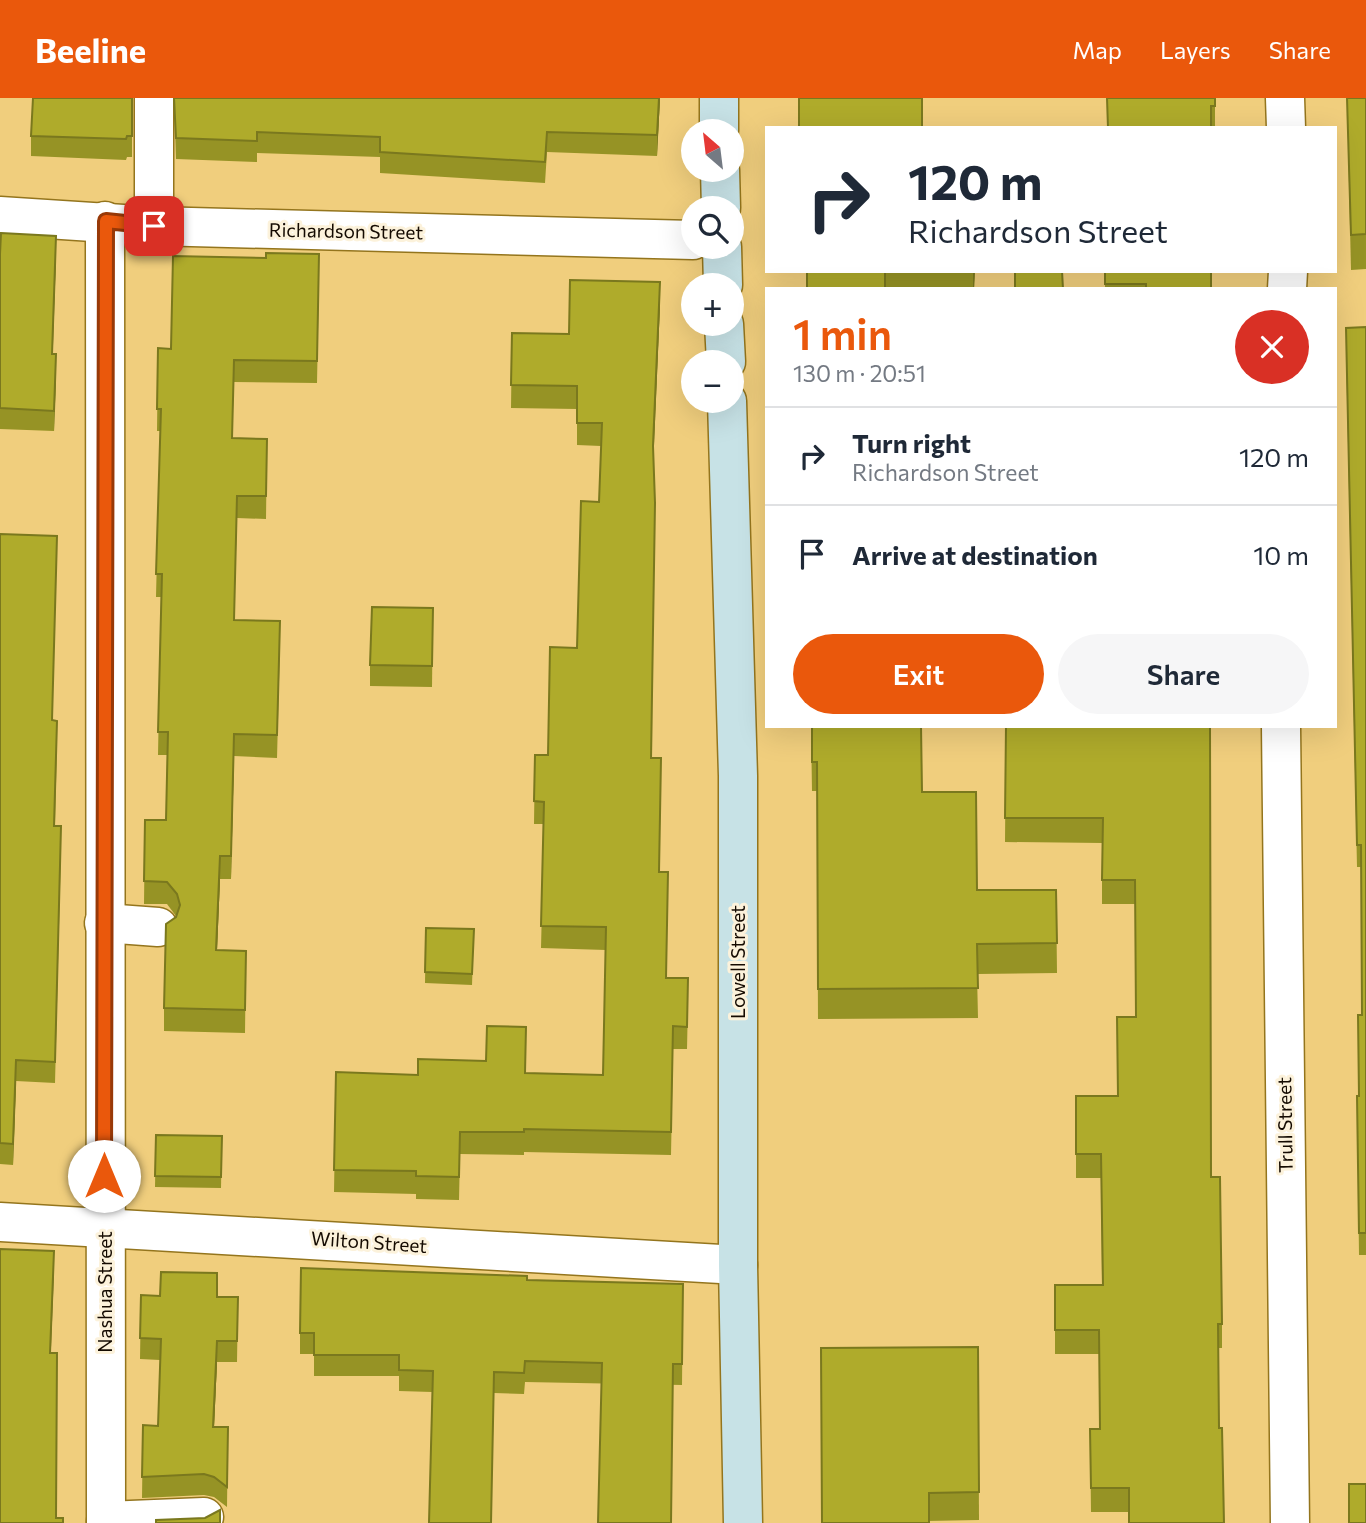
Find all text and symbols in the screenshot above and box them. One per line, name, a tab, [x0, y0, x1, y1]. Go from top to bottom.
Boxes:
text: Beeline	[35, 29, 146, 70]
text: Map	[1073, 35, 1122, 64]
text: Layers	[1160, 35, 1231, 64]
text: Share	[1269, 35, 1331, 64]
north arrow	[681, 119, 744, 182]
map controls	[681, 119, 744, 413]
text: 120 m	[908, 150, 1042, 210]
icon: right	[793, 154, 884, 245]
pin	[124, 196, 184, 256]
button: search	[681, 196, 744, 259]
icon: arrive	[135, 207, 173, 245]
text: Richardson Street	[908, 210, 1168, 250]
street label: Richardson Street	[269, 218, 424, 243]
button: +	[681, 273, 744, 336]
text: 1 min	[793, 307, 892, 359]
button: close	[1235, 310, 1309, 384]
button: −	[681, 350, 744, 413]
text: 130 m · 20:51	[793, 359, 926, 387]
text: Turn right	[852, 427, 971, 458]
icon: right	[793, 437, 831, 475]
text: 120 m	[1239, 441, 1309, 472]
text: Richardson Street	[852, 458, 1039, 486]
icon: arrive	[793, 535, 831, 573]
text: Arrive at destination	[852, 539, 1098, 570]
text: 10 m	[1253, 539, 1309, 570]
button: Exit	[793, 634, 1044, 714]
button: Share	[1058, 634, 1309, 714]
street label: Lowell Street	[726, 905, 749, 1019]
street label: Trull Street	[1272, 1077, 1297, 1173]
position arrow	[67, 1139, 141, 1213]
street label: Wilton Street	[310, 1226, 428, 1257]
street label: Nashua Street	[93, 1231, 116, 1353]

